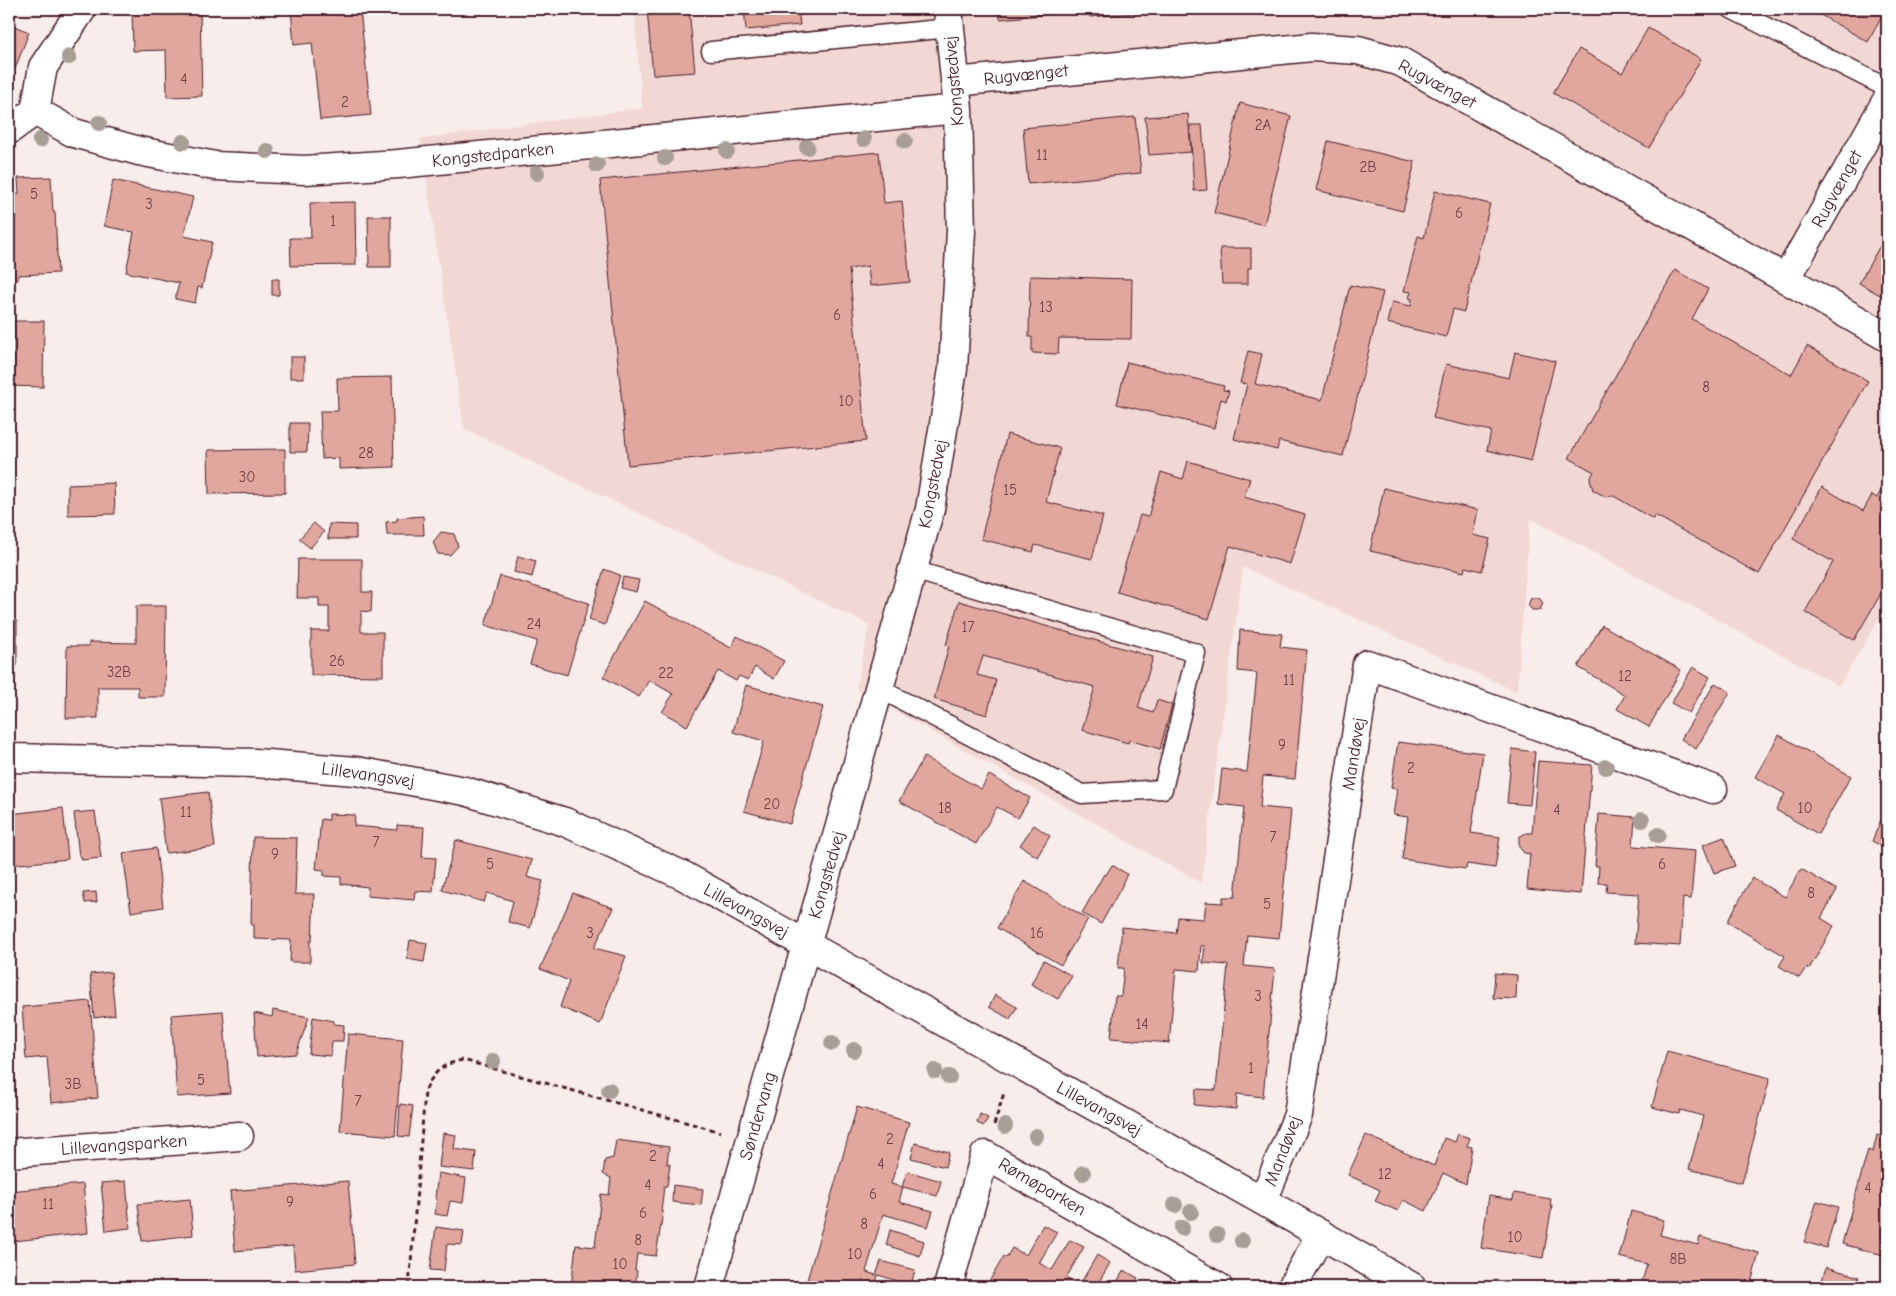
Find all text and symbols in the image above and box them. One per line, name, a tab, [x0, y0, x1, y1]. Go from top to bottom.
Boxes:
street label: Kongstedvej	[940, 35, 968, 127]
street label: Rugvænget	[1395, 55, 1480, 114]
street label: Rugvænget	[983, 60, 1070, 90]
house number: 4	[180, 70, 188, 88]
house number: 2	[341, 93, 349, 111]
house number: 2A	[1255, 116, 1272, 134]
street label: Kongstedparken	[431, 138, 555, 172]
house number: 11	[1036, 146, 1048, 164]
street label: Rugvænget	[1807, 146, 1867, 231]
house number: 2B	[1359, 158, 1377, 176]
house number: 5	[30, 185, 38, 203]
house number: 3	[145, 195, 153, 213]
house number: 6	[1455, 204, 1463, 222]
house number: 1	[330, 212, 336, 230]
house number: 13	[1039, 298, 1053, 316]
house number: 6	[833, 306, 841, 324]
house number: 8	[1702, 378, 1710, 396]
house number: 10	[838, 392, 854, 410]
street label: Kongstedvej	[914, 438, 952, 530]
house number: 28	[358, 444, 374, 462]
house number: 30	[239, 468, 255, 486]
house number: 15	[1003, 481, 1017, 499]
house number: 24	[526, 615, 542, 633]
house number: 17	[961, 618, 975, 636]
house number: 26	[329, 652, 345, 670]
house number: 32B	[107, 663, 131, 681]
house number: 22	[658, 664, 674, 682]
house number: 12	[1618, 667, 1632, 685]
house number: 11	[1283, 671, 1295, 689]
street label: Mandøvej	[1338, 716, 1370, 792]
house number: 9	[1278, 736, 1286, 754]
street label: Lillevangsvej	[320, 758, 416, 792]
house number: 2	[1407, 759, 1415, 777]
house number: 20	[764, 795, 780, 813]
house number: 18	[938, 799, 952, 817]
house number: 10	[1797, 799, 1813, 817]
house number: 4	[1553, 801, 1561, 819]
house number: 11	[180, 803, 192, 821]
house number: 7	[1269, 828, 1277, 846]
street label: Kongstedvej	[804, 829, 850, 921]
house number: 7	[372, 833, 380, 851]
house number: 9	[271, 845, 279, 863]
house number: 5	[486, 855, 494, 873]
house number: 6	[1658, 855, 1666, 873]
street label: Lillevangsvej	[700, 879, 792, 943]
house number: 8	[1807, 884, 1815, 902]
house number: 5	[1263, 895, 1271, 913]
house number: 3	[586, 924, 594, 942]
house number: 16	[1030, 924, 1044, 942]
house number: 3	[1254, 987, 1262, 1005]
house number: 14	[1135, 1015, 1149, 1033]
house number: 1	[1248, 1059, 1254, 1077]
street label: Søndervang	[735, 1069, 781, 1163]
house number: 5	[197, 1071, 205, 1089]
house number: 3B	[65, 1075, 81, 1093]
street label: Lillevangsvej	[1053, 1077, 1145, 1141]
house number: 7	[354, 1092, 362, 1110]
street label: Mandøvej	[1260, 1113, 1306, 1189]
street label: Lillevangsparken	[60, 1130, 188, 1160]
house number: 2	[886, 1130, 894, 1148]
house number: 2	[649, 1147, 657, 1165]
street label: Rømøparken	[994, 1153, 1090, 1221]
house number: 4	[877, 1155, 885, 1173]
house number: 12	[1378, 1165, 1392, 1183]
house number: 4	[644, 1176, 652, 1194]
house number: 4	[1864, 1179, 1872, 1197]
house number: 6	[869, 1185, 877, 1203]
house number: 9	[286, 1193, 294, 1211]
house number: 11	[42, 1195, 54, 1213]
house number: 6	[639, 1204, 647, 1222]
house number: 8	[860, 1215, 868, 1233]
house number: 10	[1507, 1228, 1523, 1246]
house number: 8	[634, 1231, 642, 1249]
house number: 10	[847, 1245, 863, 1263]
house number: 8B	[1669, 1250, 1687, 1268]
house number: 10	[612, 1255, 628, 1273]

